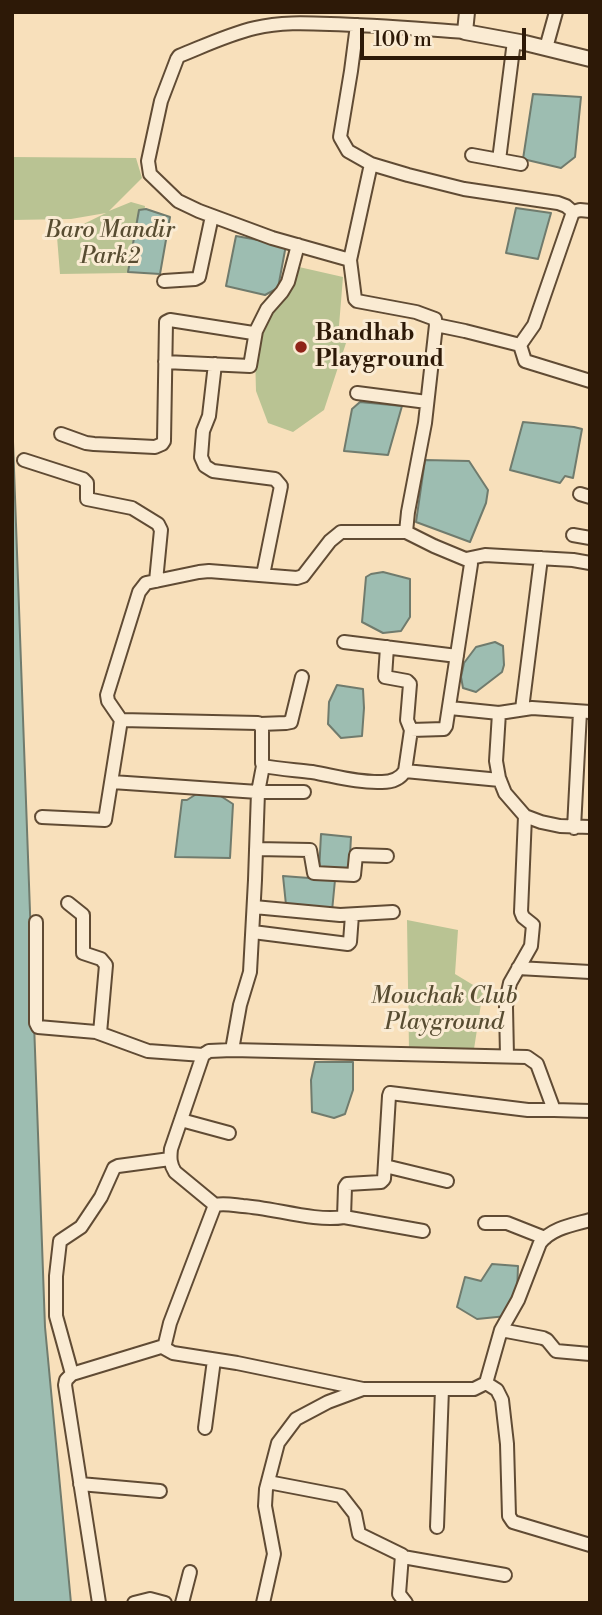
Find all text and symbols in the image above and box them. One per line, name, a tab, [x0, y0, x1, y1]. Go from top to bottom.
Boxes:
scale bar	[364, 14, 530, 58]
text: 100 m	[373, 27, 432, 53]
park label: Baro Mandir Park2	[45, 217, 175, 271]
place label: Bandhab Playground	[315, 320, 444, 374]
marker: Bandhab Playground	[293, 339, 309, 355]
park label: Mouchak Club Playground	[371, 983, 517, 1037]

